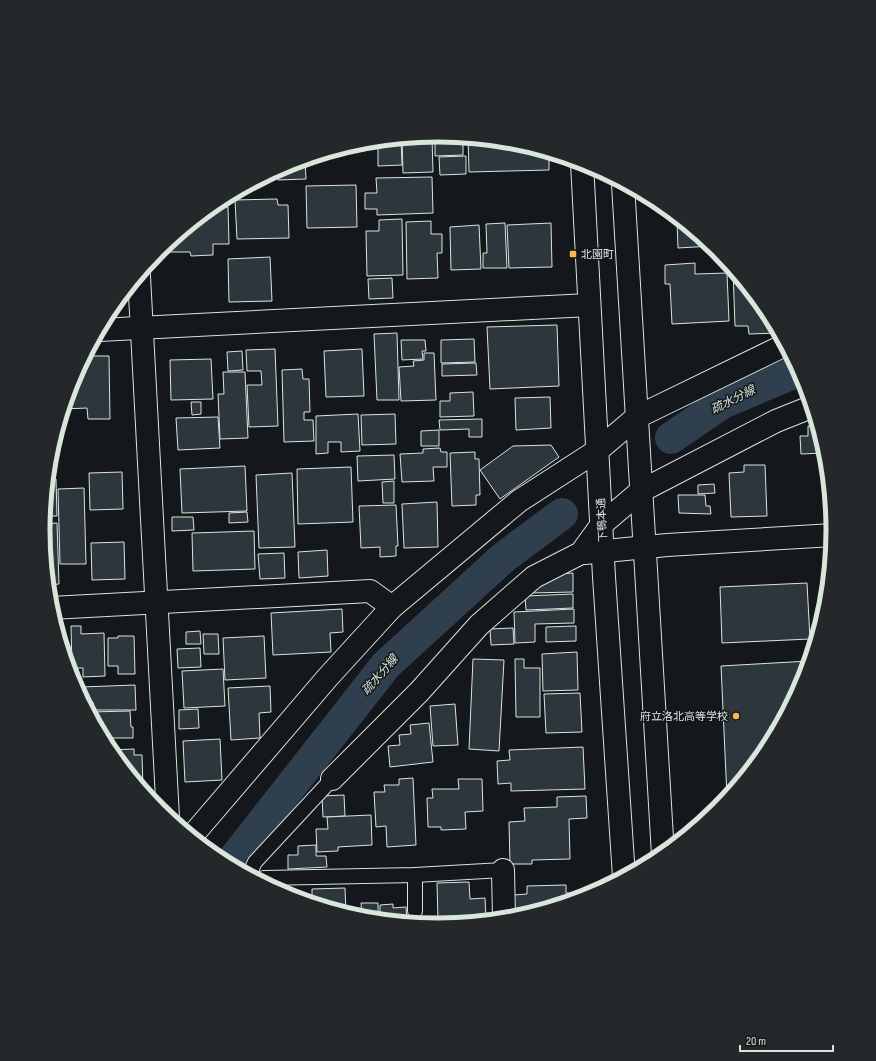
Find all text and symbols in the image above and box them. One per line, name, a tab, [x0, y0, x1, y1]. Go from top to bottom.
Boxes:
place label: 北園町	[581, 248, 614, 261]
marker: 北園町	[568, 249, 578, 259]
water label: 疏水分線	[708, 382, 760, 418]
street label: 下鴨本通	[594, 498, 610, 542]
water label: 疏水分線	[359, 650, 403, 698]
place label: 府立洛北高等学校	[640, 710, 728, 723]
marker: 府立洛北高等学校	[731, 711, 741, 721]
scale bar	[740, 1027, 833, 1053]
text: 20 m	[746, 1034, 766, 1049]

